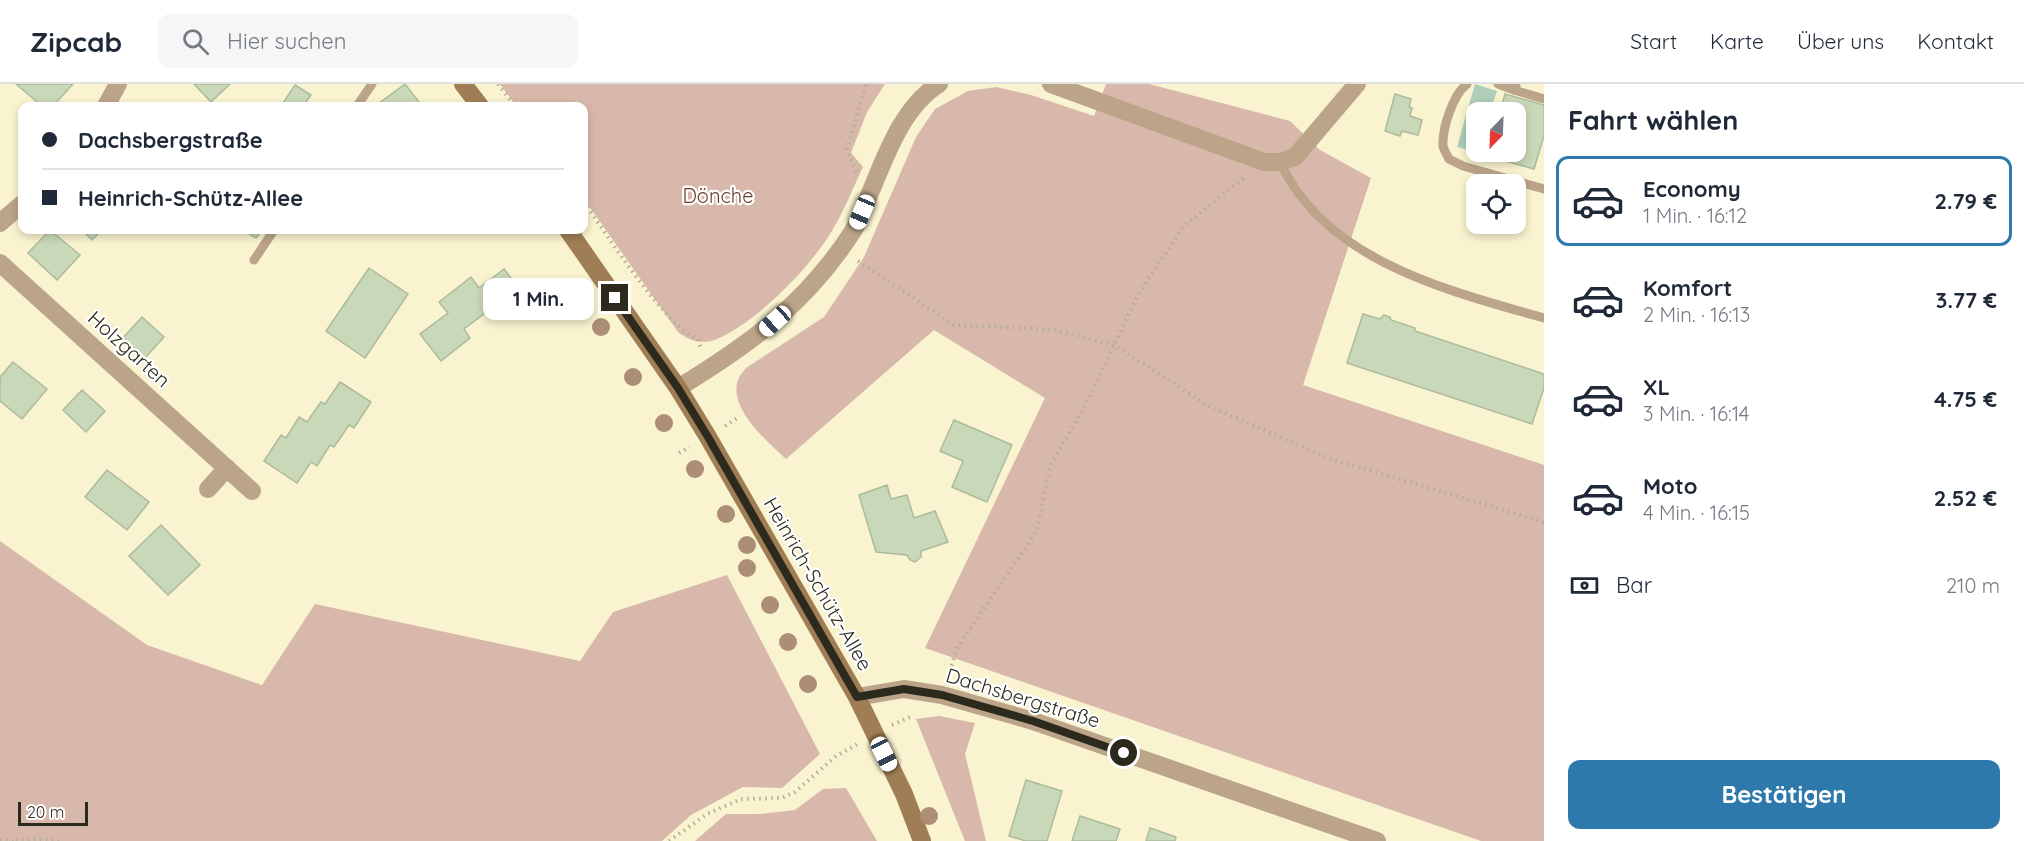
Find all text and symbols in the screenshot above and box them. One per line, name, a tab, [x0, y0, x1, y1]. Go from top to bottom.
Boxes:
search box	[158, 14, 578, 68]
text: Zipcab	[30, 24, 122, 59]
icon: search	[179, 25, 212, 58]
text: Hier suchen	[227, 27, 346, 55]
text: Start	[1630, 28, 1677, 54]
text: Karte	[1710, 28, 1764, 54]
text: Über uns	[1797, 28, 1884, 54]
text: Kontakt	[1917, 28, 1994, 54]
north arrow	[1466, 102, 1526, 162]
map controls	[1466, 102, 1526, 234]
text: Fahrt wählen	[1568, 103, 1738, 137]
text: Dachsbergstraße	[78, 126, 263, 154]
button: locate	[1466, 174, 1526, 234]
icon: car	[1571, 174, 1625, 228]
text: Economy	[1643, 175, 1741, 203]
park label: Dönche	[682, 183, 754, 208]
text: Heinrich-Schütz-Allee	[78, 184, 303, 212]
text: 2.79 €	[1934, 187, 1997, 215]
car	[847, 192, 877, 232]
text: 1 Min. · 16:12	[1643, 203, 1747, 228]
icon: car	[1571, 273, 1625, 327]
text: Komfort	[1643, 274, 1732, 302]
callout: 1 Min.	[483, 277, 594, 319]
route end	[601, 284, 628, 311]
text: 1 Min.	[513, 286, 564, 311]
text: 3.77 €	[1936, 286, 1997, 314]
car	[756, 302, 794, 340]
text: 2 Min. · 16:13	[1643, 302, 1750, 327]
street label: Holzgarten	[83, 305, 176, 392]
icon: car	[1571, 372, 1625, 426]
text: XL	[1643, 373, 1670, 401]
text: 4.75 €	[1934, 385, 1997, 413]
text: 3 Min. · 16:14	[1643, 401, 1749, 426]
icon: car	[1571, 471, 1625, 525]
text: Moto	[1643, 472, 1697, 500]
text: 2.52 €	[1934, 484, 1997, 512]
street label: Heinrich-Schütz-Allee	[759, 493, 878, 675]
text: 4 Min. · 16:15	[1643, 500, 1750, 525]
icon: cash	[1568, 569, 1601, 602]
text: Bar	[1616, 571, 1652, 599]
text: 210 m	[1946, 573, 2000, 598]
street label: Dachsbergstraße	[943, 662, 1103, 733]
car	[868, 734, 900, 774]
route start	[1110, 739, 1137, 766]
button: Bestätigen	[1568, 760, 2000, 829]
scale bar	[18, 799, 88, 826]
text: 20 m	[27, 802, 64, 822]

